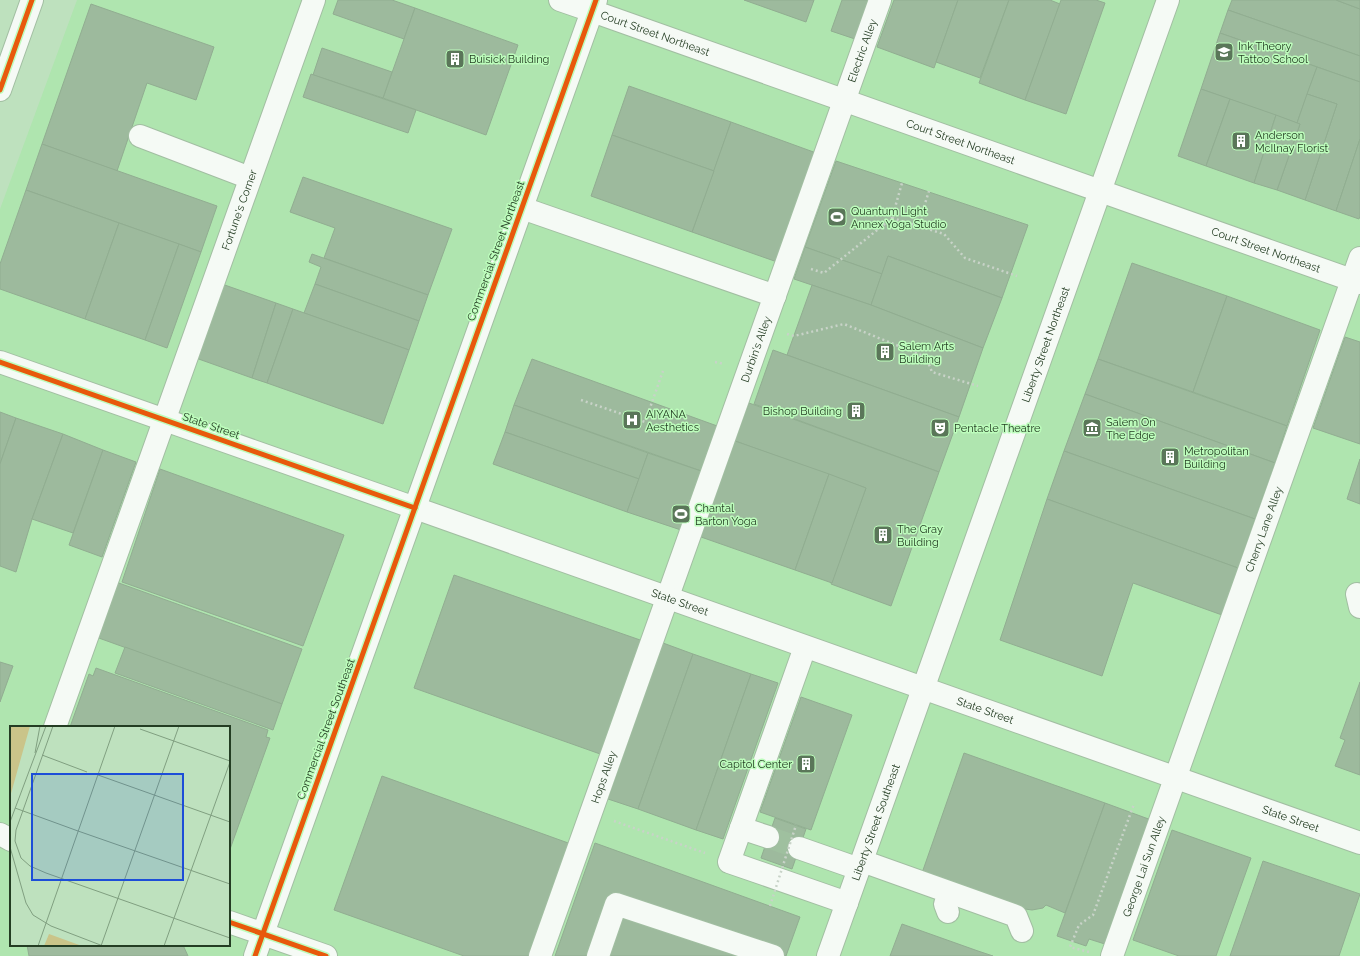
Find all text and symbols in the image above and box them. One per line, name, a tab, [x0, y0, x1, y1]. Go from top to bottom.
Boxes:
street label: Court Street Northeast	[599, 8, 712, 59]
street label: Electric Alley	[845, 17, 879, 84]
place label: Ink Theory Tattoo School	[1238, 40, 1308, 66]
school or university icon: Ink Theory Tattoo School	[1213, 41, 1235, 63]
building icon: Buisick Building	[444, 48, 466, 70]
place label: Buisick Building	[469, 53, 549, 66]
street label: Court Street Northeast	[904, 116, 1017, 167]
place label: Anderson McIlnay Florist	[1255, 129, 1329, 155]
building icon: Anderson McIlnay Florist	[1230, 130, 1252, 152]
street label: Fortune's Corner	[219, 168, 260, 252]
street label: Commercial Street Northeast	[465, 179, 528, 323]
place label: Quantum Light Annex Yoga Studio	[851, 205, 947, 231]
sports icon: Quantum Light Annex Yoga Studio	[826, 206, 848, 228]
street label: Court Street Northeast	[1210, 224, 1323, 275]
street label: Liberty Street Northeast	[1019, 285, 1072, 404]
street label: Durbin's Alley	[738, 314, 774, 384]
place label: Salem Arts Building	[899, 340, 954, 366]
building icon: Salem Arts Building	[874, 341, 896, 363]
building icon: Bishop Building	[845, 400, 867, 422]
place label: Bishop Building	[763, 405, 842, 418]
place label: AIYANA Aesthetics	[646, 408, 699, 434]
hospital icon: AIYANA Aesthetics	[621, 409, 643, 431]
street label: State Street	[181, 410, 242, 442]
place label: Salem On The Edge	[1106, 416, 1156, 442]
theatre icon: Pentacle Theatre	[929, 417, 951, 439]
museum icon: Salem On The Edge	[1081, 417, 1103, 439]
place label: Pentacle Theatre	[954, 422, 1041, 435]
place label: Metropolitan Building	[1184, 445, 1249, 471]
building icon: Metropolitan Building	[1159, 446, 1181, 468]
street label: Cherry Lane Alley	[1242, 484, 1285, 574]
place label: Chantal Barton Yoga	[695, 502, 757, 528]
sports icon: Chantal Barton Yoga	[670, 503, 692, 525]
place label: The Gray Building	[897, 523, 943, 549]
building icon: The Gray Building	[872, 524, 894, 546]
street label: State Street	[650, 586, 710, 618]
street label: Commercial Street Southeast	[294, 656, 358, 801]
street label: State Street	[955, 694, 1016, 726]
inset map	[10, 726, 230, 946]
street label: Hops Alley	[588, 749, 619, 805]
building icon: Capitol Center	[795, 753, 817, 775]
place label: Capitol Center	[719, 758, 792, 771]
street label: Liberty Street Southeast	[849, 762, 902, 882]
street label: State Street	[1260, 802, 1321, 835]
street label: George Lai Sun Alley	[1120, 814, 1168, 919]

